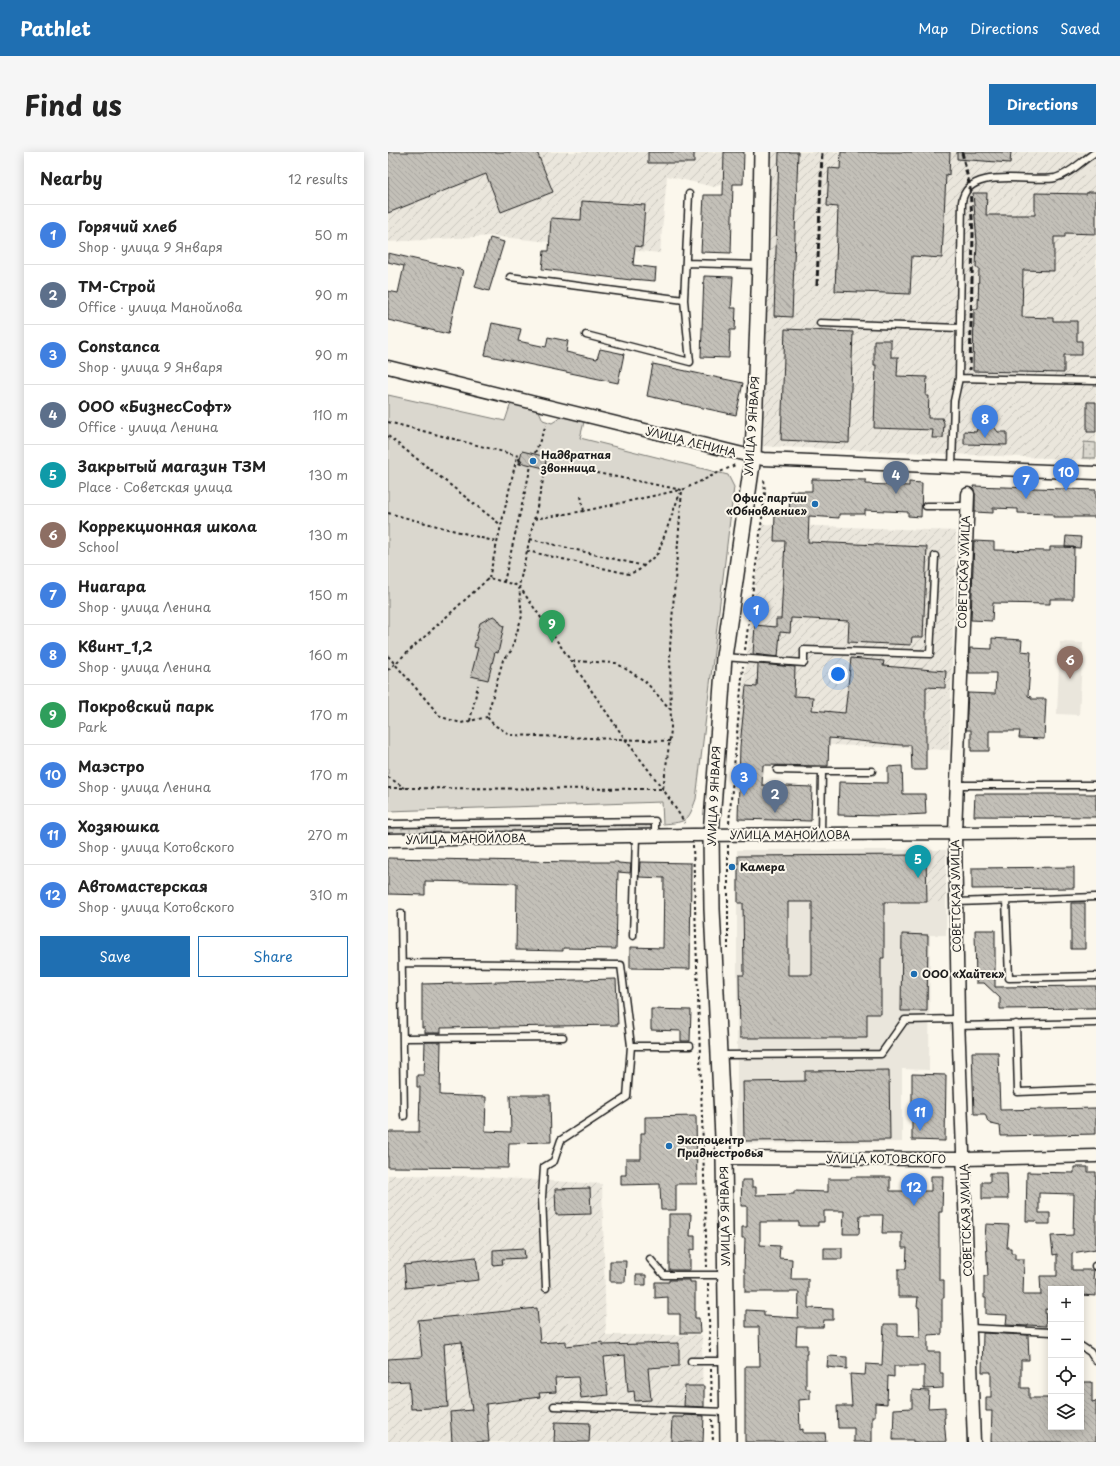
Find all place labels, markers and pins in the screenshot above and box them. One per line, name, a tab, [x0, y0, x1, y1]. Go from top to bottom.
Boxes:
pin: 8	[972, 405, 998, 438]
place label: Надвратная звонница	[540, 446, 611, 476]
marker: Надвратная звонница	[528, 456, 538, 466]
pin: 10	[1053, 458, 1079, 491]
pin: 4	[883, 461, 909, 494]
pin: 7	[1013, 466, 1039, 499]
place label: Офис партии «Обновление»	[726, 489, 807, 519]
marker: Офис партии «Обновление»	[810, 499, 820, 509]
pin: 1	[743, 596, 769, 629]
pin: 9	[539, 610, 565, 643]
pin: 6	[1057, 646, 1083, 679]
pin: 3	[731, 763, 757, 796]
pin: 2	[762, 780, 788, 813]
pin: 5	[905, 845, 931, 878]
place label: Камера	[740, 858, 786, 875]
marker: Камера	[727, 862, 737, 872]
place label: ООО «Хайтек»	[922, 965, 1005, 982]
marker: ООО «Хайтек»	[909, 969, 919, 979]
pin: 11	[907, 1098, 933, 1131]
place label: Экспоцентр Приднестровья	[677, 1131, 763, 1161]
marker: Экспоцентр Приднестровья	[664, 1141, 674, 1151]
pin: 12	[901, 1173, 927, 1206]

